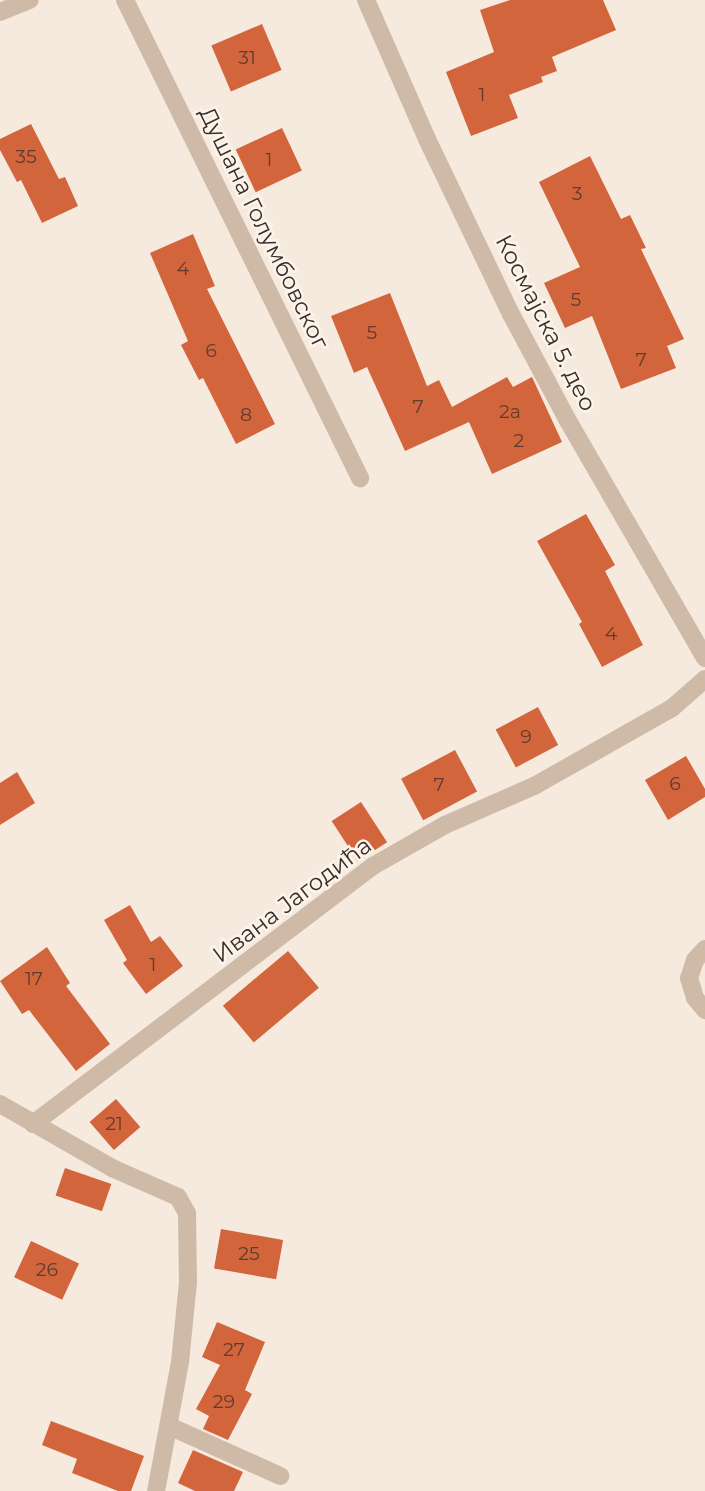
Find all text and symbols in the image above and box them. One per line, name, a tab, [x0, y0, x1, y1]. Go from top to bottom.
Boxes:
house number: 31	[238, 47, 256, 69]
house number: 1	[479, 84, 485, 106]
street label: Душана Голумбовског	[193, 103, 335, 353]
house number: 35	[15, 146, 37, 168]
house number: 1	[266, 149, 272, 171]
house number: 3	[572, 183, 582, 205]
street label: Космајска 5. део	[490, 230, 602, 416]
house number: 4	[177, 258, 189, 280]
house number: 5	[571, 289, 581, 311]
house number: 5	[367, 322, 377, 344]
house number: 6	[205, 340, 217, 362]
house number: 7	[635, 349, 647, 371]
house number: 7	[412, 396, 424, 418]
house number: 2a	[499, 401, 521, 423]
house number: 8	[240, 404, 252, 426]
house number: 2	[514, 430, 524, 452]
house number: 4	[605, 623, 617, 645]
house number: 9	[520, 726, 532, 748]
house number: 6	[669, 773, 681, 795]
house number: 7	[433, 774, 445, 796]
street label: Ивана Јагодића	[207, 831, 377, 969]
house number: 1	[150, 954, 156, 976]
house number: 17	[25, 968, 43, 990]
house number: 21	[105, 1113, 123, 1135]
house number: 25	[238, 1243, 260, 1265]
house number: 26	[36, 1259, 58, 1281]
house number: 27	[223, 1339, 245, 1361]
house number: 29	[213, 1391, 235, 1413]

